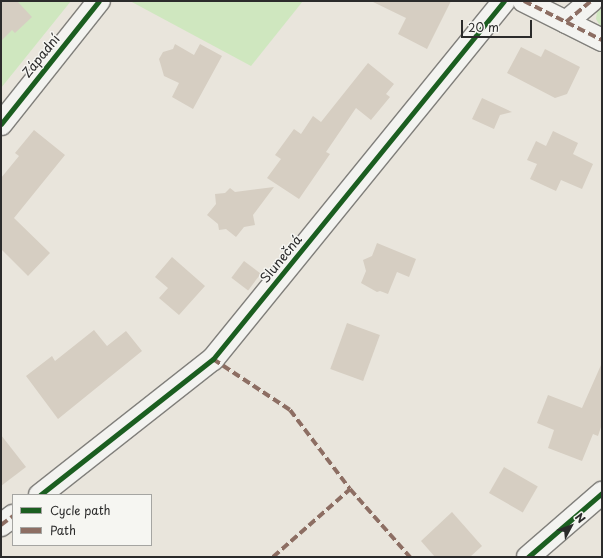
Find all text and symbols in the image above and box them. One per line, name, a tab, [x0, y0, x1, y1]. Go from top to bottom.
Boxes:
scale bar	[463, 12, 534, 38]
text: 20 m	[468, 18, 499, 36]
street label: Západní	[19, 31, 63, 81]
street label: Slunečná	[257, 232, 305, 286]
legend	[12, 494, 152, 546]
text: Cycle path	[50, 501, 111, 519]
north arrow	[551, 506, 591, 546]
text: N	[571, 509, 590, 527]
text: Path	[50, 521, 76, 539]

